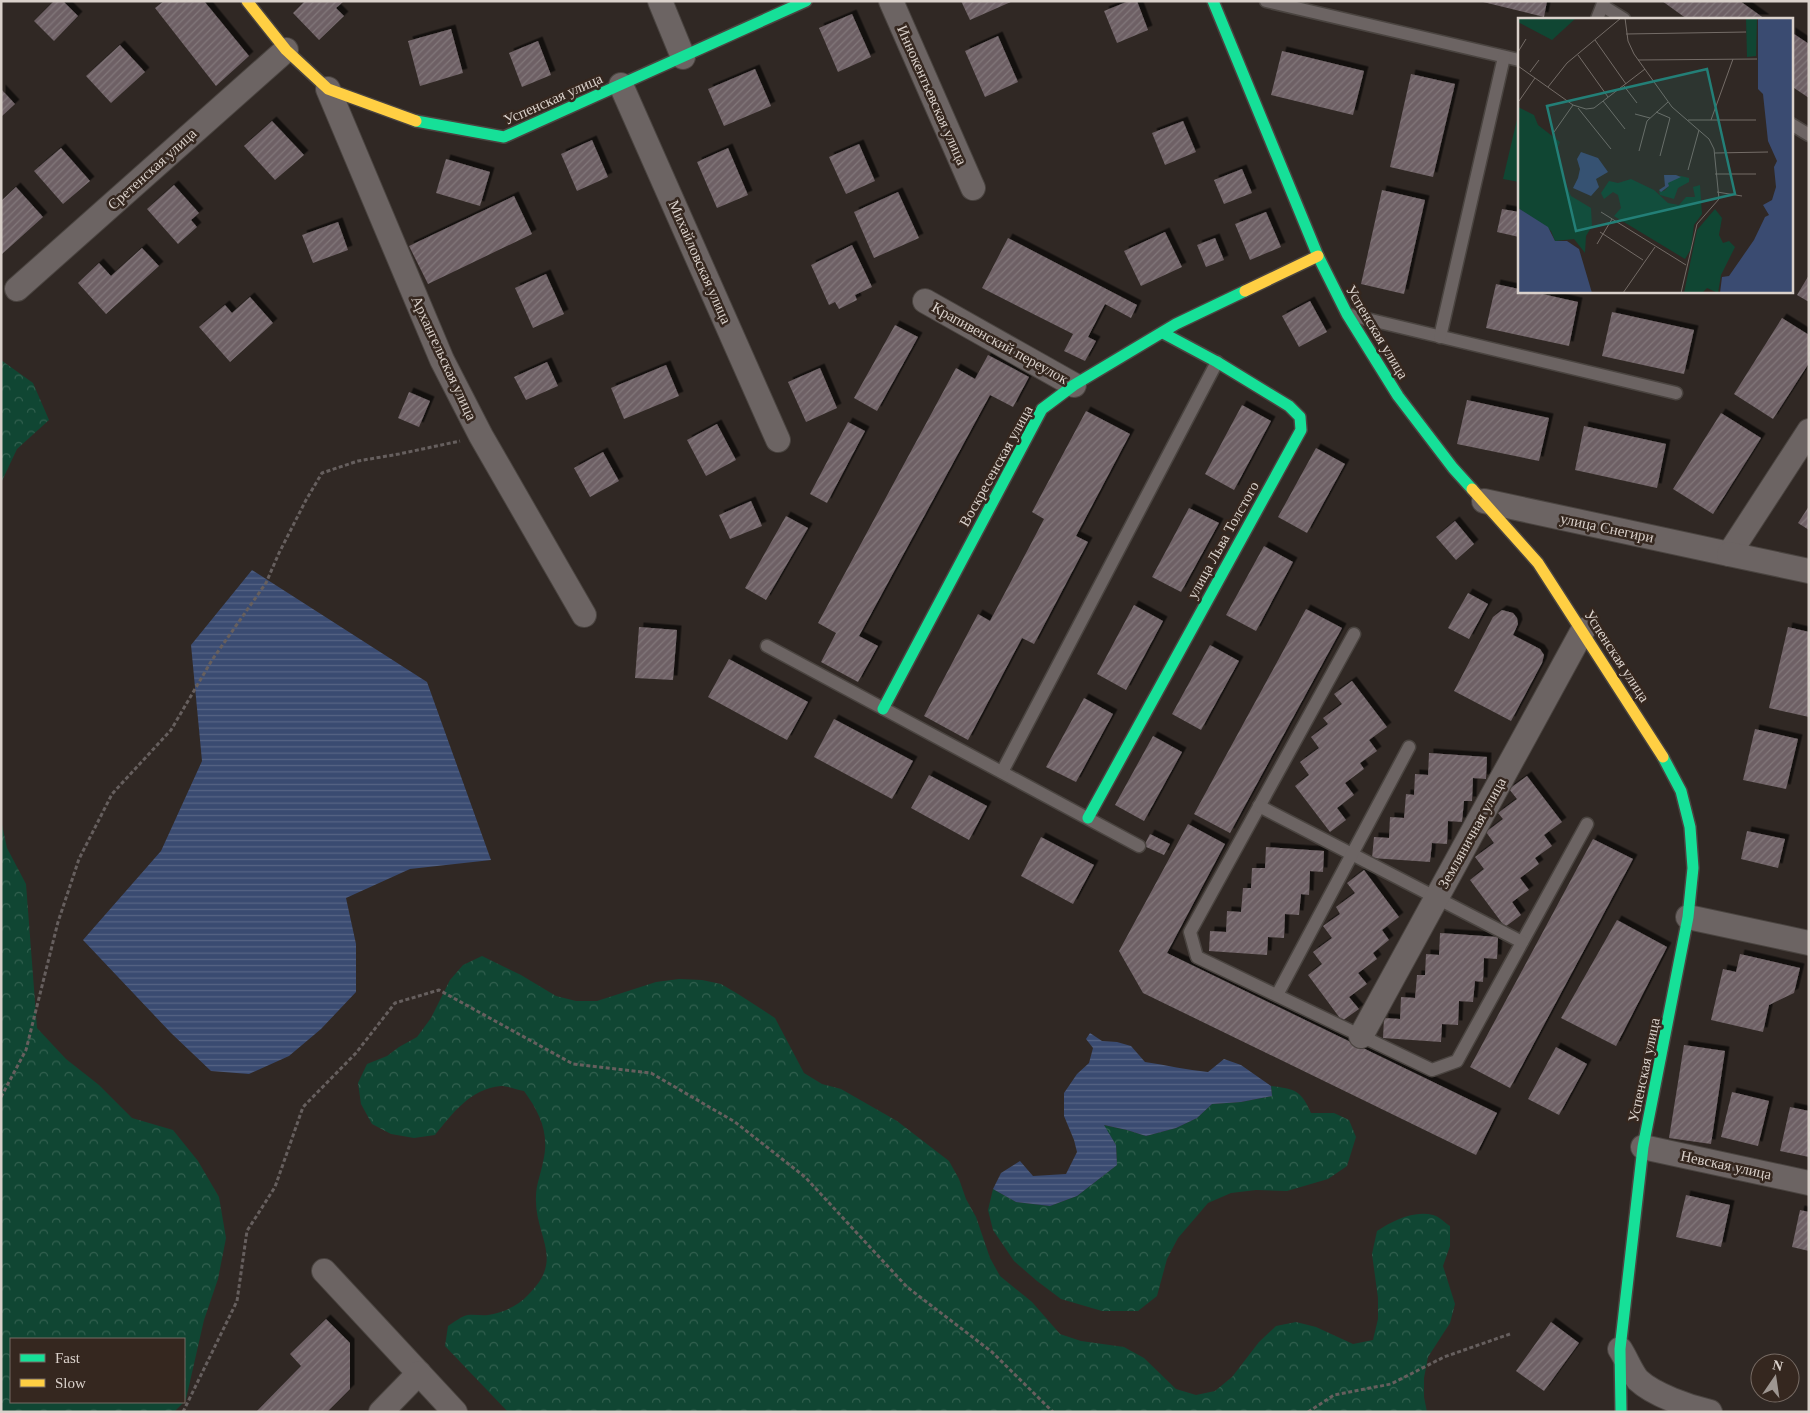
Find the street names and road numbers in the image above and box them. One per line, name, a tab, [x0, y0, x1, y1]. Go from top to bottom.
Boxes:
street label: Иннокентьевская улица	[894, 23, 970, 168]
street label: Успенская улица	[501, 70, 605, 128]
street label: Сретенская улица	[104, 125, 200, 213]
street label: Михайловская улица	[666, 198, 735, 326]
street label: Успенская улица	[1343, 282, 1411, 382]
street label: Архангельская улица	[408, 293, 480, 423]
street label: Крапивенский переулок	[929, 299, 1071, 387]
street label: Воскресенская улица	[956, 402, 1036, 529]
street label: улица Льва Толстого	[1184, 479, 1262, 601]
street label: улица Снегири	[1559, 510, 1655, 546]
street label: Успенская улица	[1581, 607, 1653, 705]
street label: Земляничная улица	[1435, 775, 1509, 891]
street label: Успенская улица	[1625, 1016, 1663, 1124]
street label: Невская улица	[1679, 1148, 1773, 1183]

